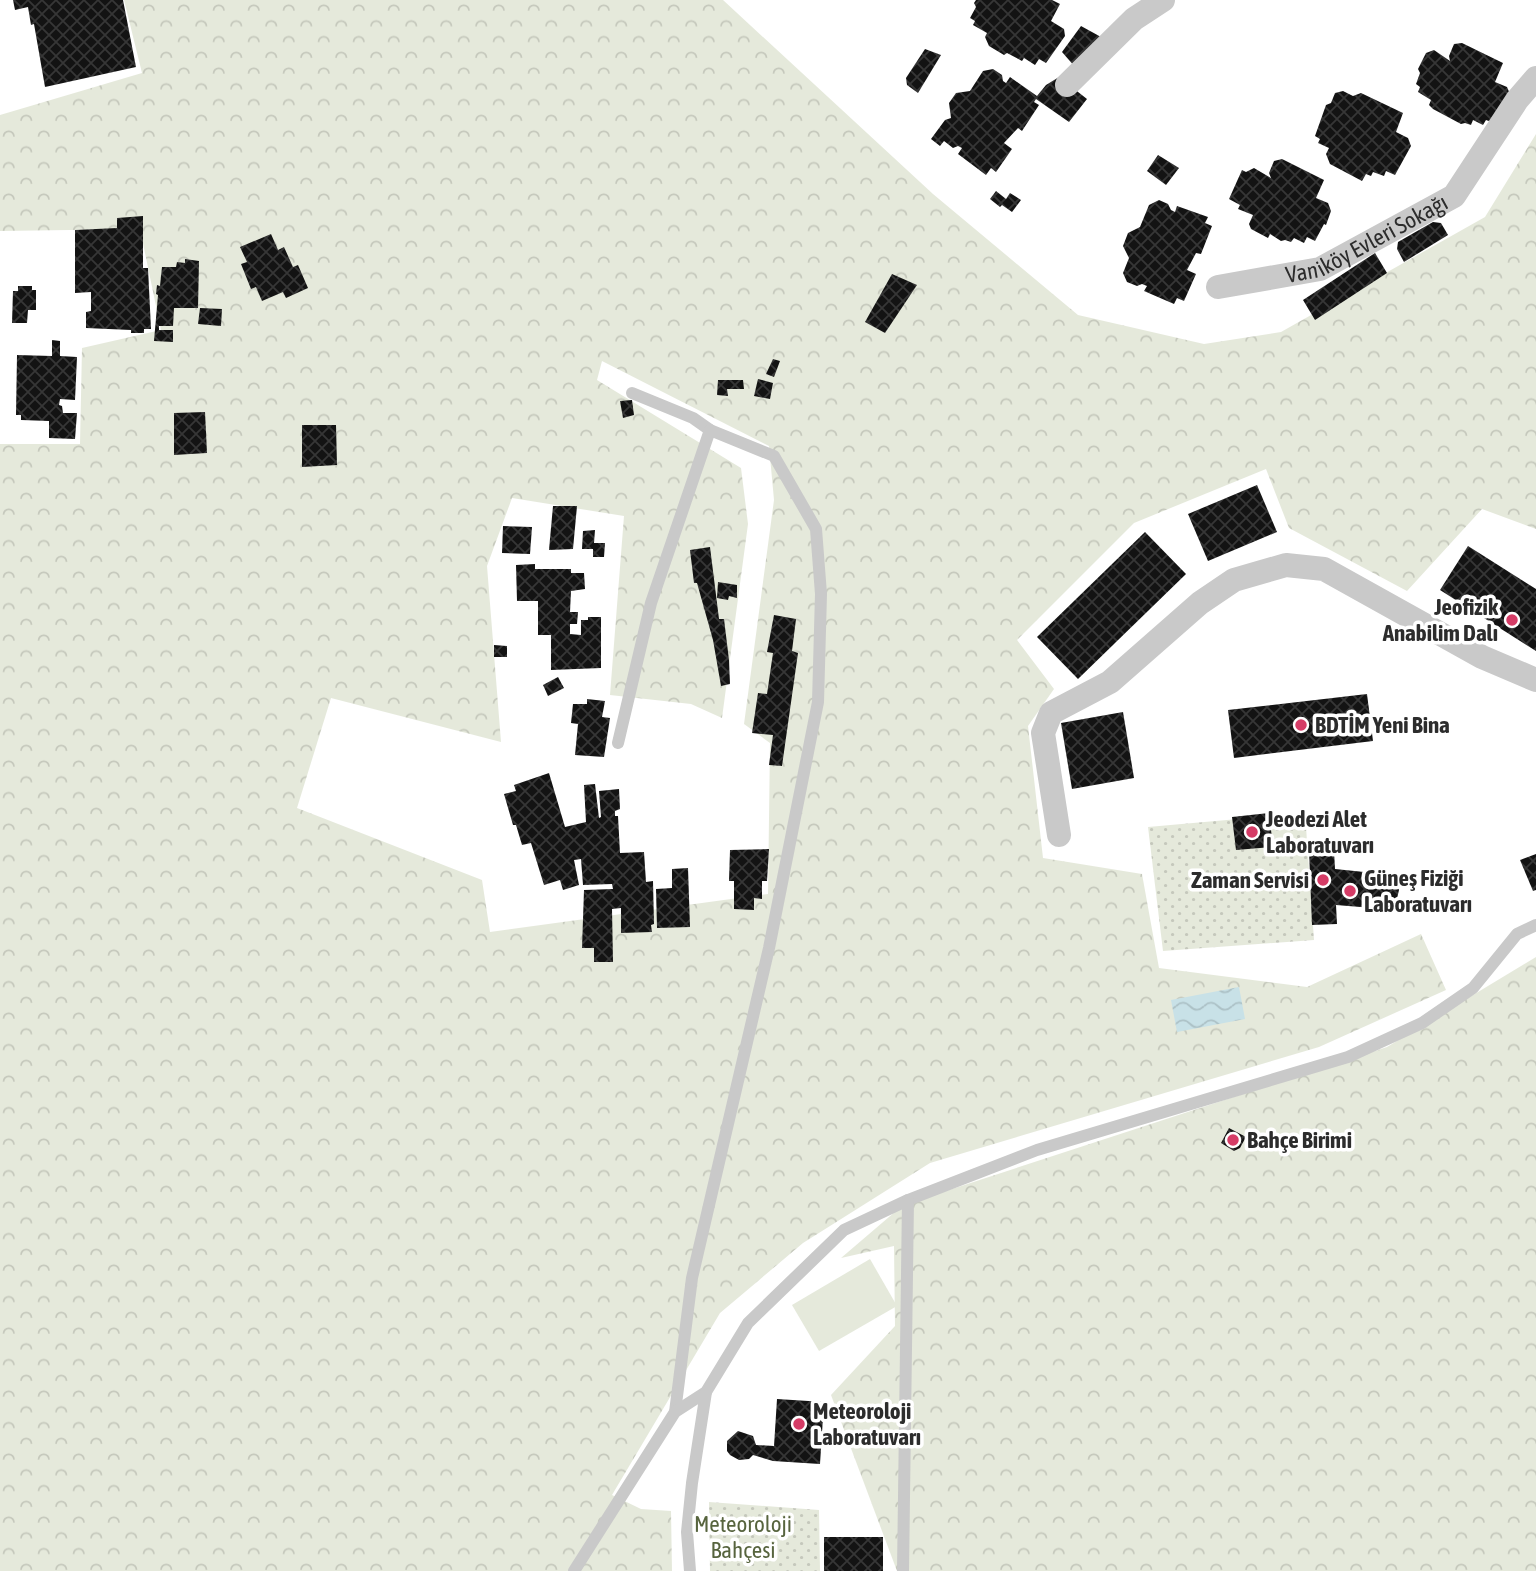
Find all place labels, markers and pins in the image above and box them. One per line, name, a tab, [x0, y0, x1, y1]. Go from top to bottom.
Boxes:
place label: Jeofizik Anabilim Dalı	[1382, 594, 1499, 646]
marker: Jeofizik Anabilim Dalı	[1504, 612, 1520, 628]
place label: BDTİM Yeni Bina	[1315, 712, 1450, 738]
marker: BDTİM Yeni Bina	[1293, 717, 1309, 733]
place label: Jeodezi Alet Laboratuvarı	[1265, 806, 1374, 858]
marker: Jeodezi Alet Laboratuvarı	[1244, 824, 1260, 840]
place label: Güneş Fiziği Laboratuvarı	[1364, 865, 1472, 917]
place label: Zaman Servisi	[1191, 867, 1309, 893]
marker: Zaman Servisi	[1315, 872, 1331, 888]
marker: Güneş Fiziği Laboratuvarı	[1342, 883, 1358, 899]
place label: Bahçe Birimi	[1247, 1127, 1352, 1153]
marker: Bahçe Birimi	[1225, 1132, 1241, 1148]
place label: Meteoroloji Laboratuvarı	[813, 1398, 921, 1450]
marker: Meteoroloji Laboratuvarı	[791, 1416, 807, 1432]

